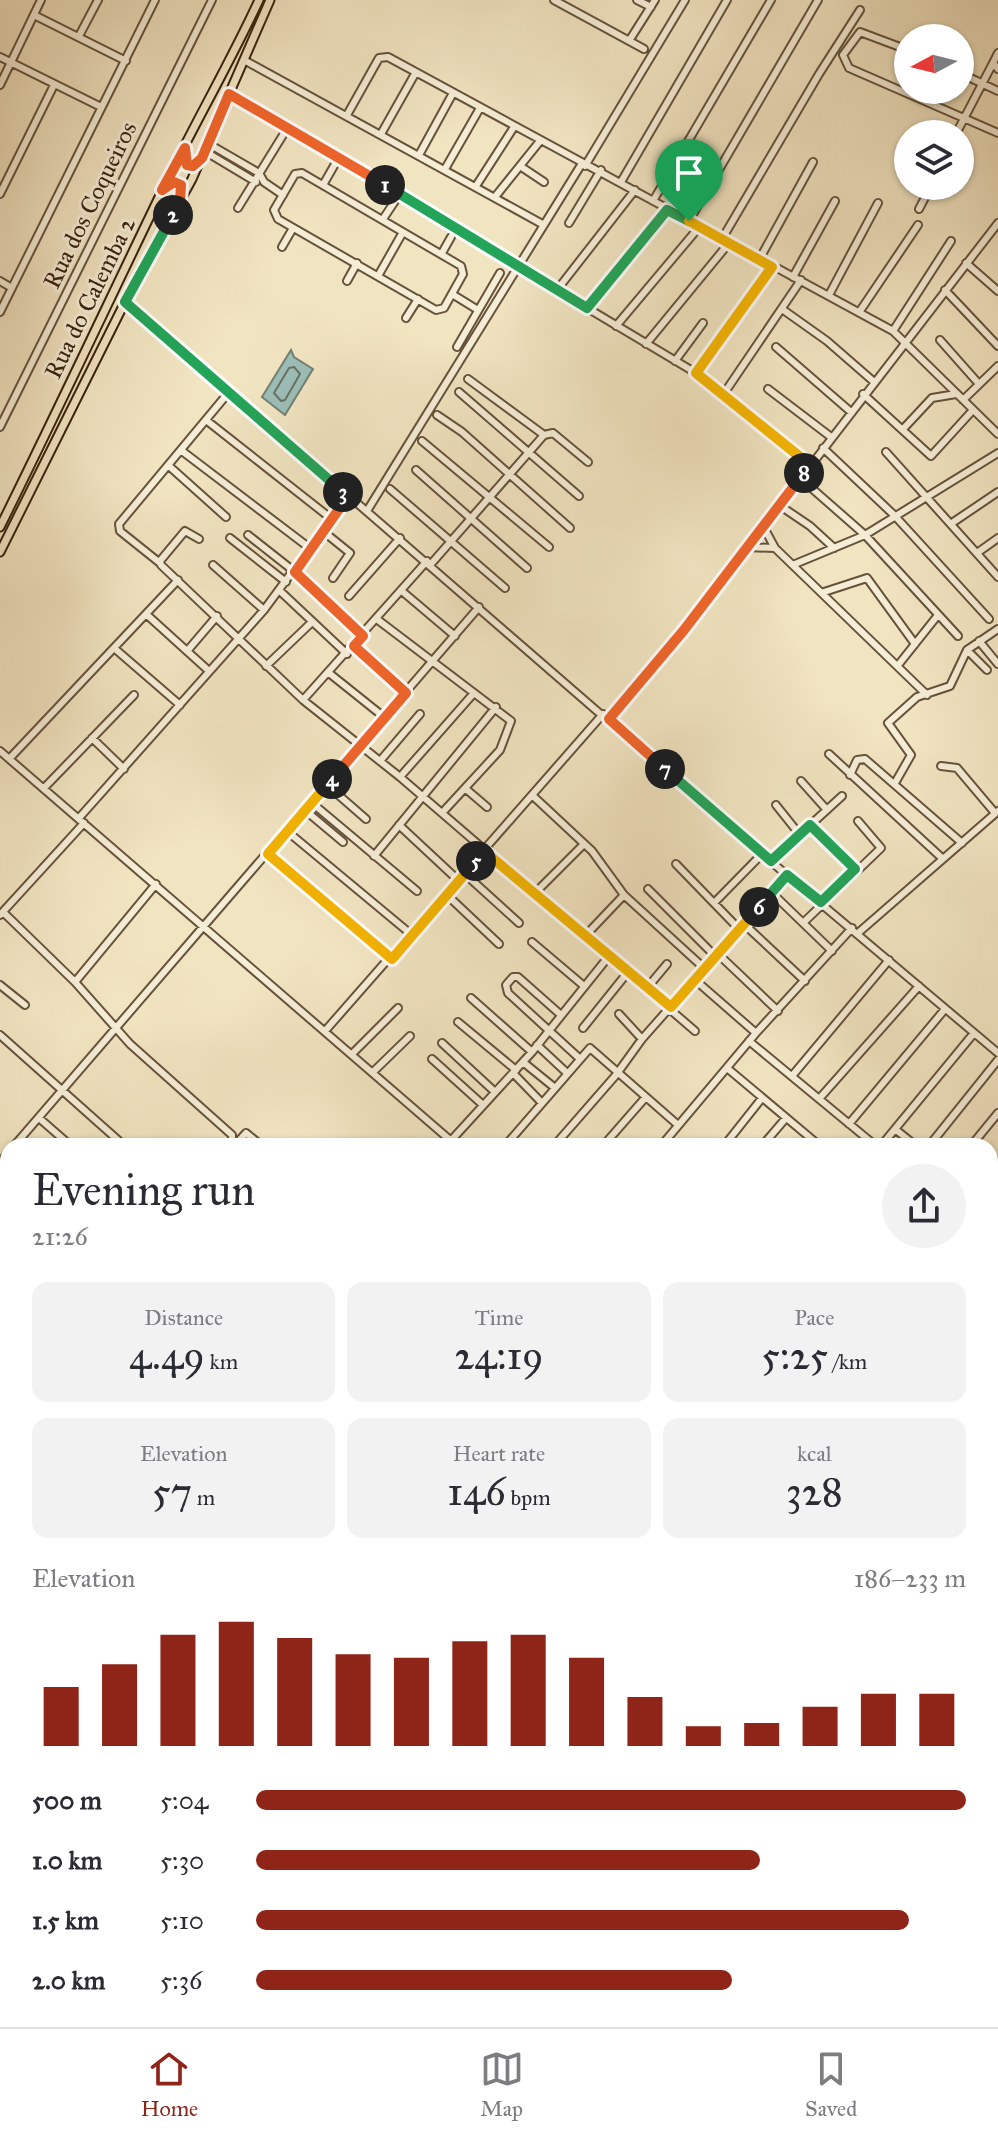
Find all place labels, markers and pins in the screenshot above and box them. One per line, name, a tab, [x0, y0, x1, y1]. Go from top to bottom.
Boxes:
pin	[655, 139, 723, 221]
pin: 1	[365, 165, 405, 205]
pin: 2	[153, 195, 193, 235]
pin: 8	[784, 453, 824, 493]
pin: 3	[323, 472, 363, 512]
pin: 7	[645, 749, 685, 789]
pin: 4	[312, 759, 352, 799]
pin: 5	[456, 841, 496, 881]
pin: 6	[739, 887, 779, 927]

